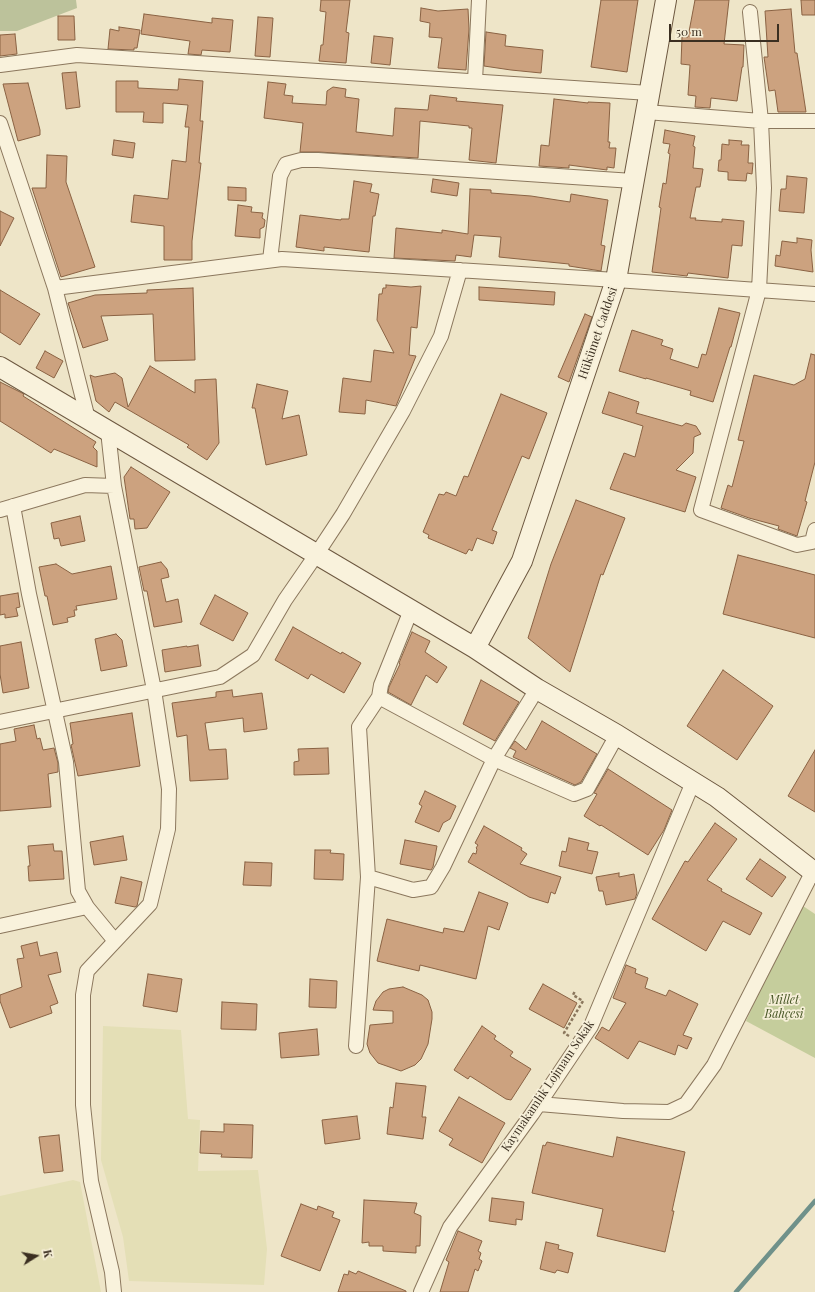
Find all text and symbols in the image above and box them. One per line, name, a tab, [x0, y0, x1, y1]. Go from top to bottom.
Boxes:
scale bar	[671, 16, 781, 42]
text: 50 m	[676, 23, 702, 39]
street label: Hükümet Caddesi	[575, 285, 621, 381]
park label: Millet Bahçesi	[765, 993, 803, 1021]
street label: Kaymakamlık Lojmanı Sokak	[499, 1018, 597, 1154]
north arrow	[16, 1236, 56, 1276]
text: K	[40, 1248, 56, 1259]

